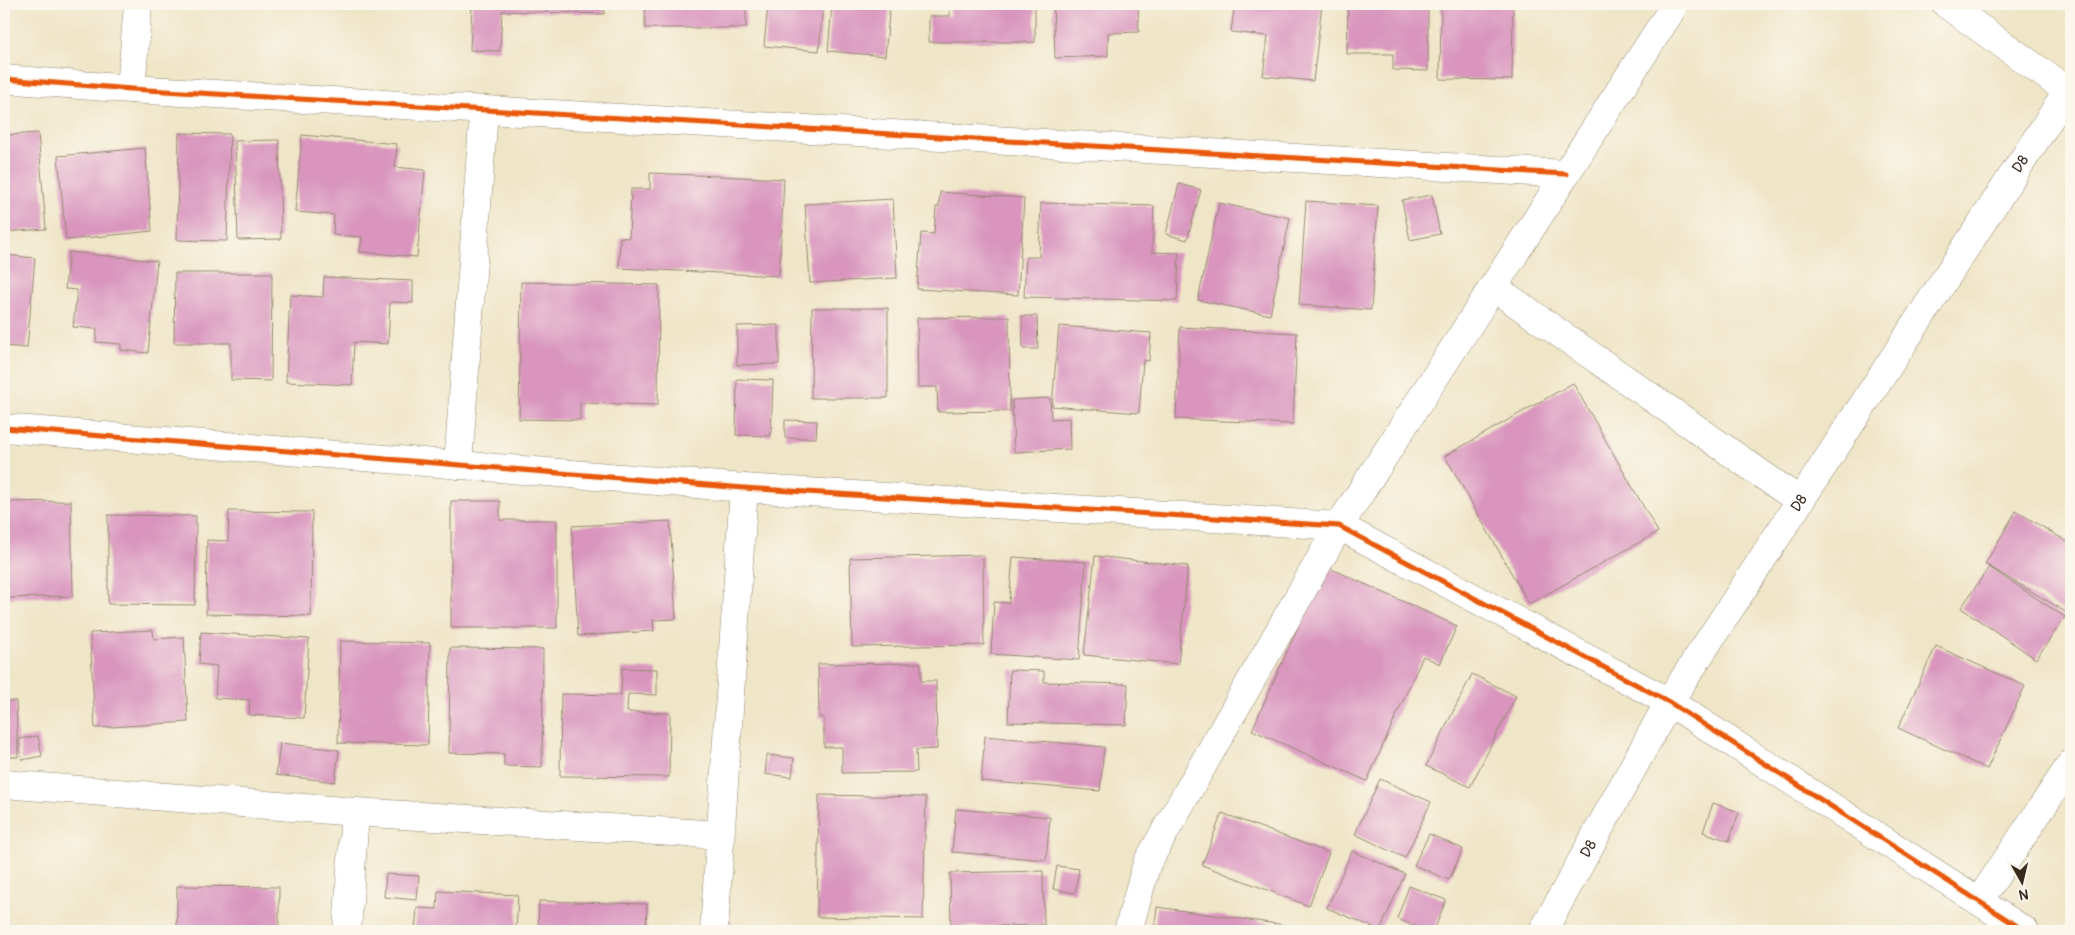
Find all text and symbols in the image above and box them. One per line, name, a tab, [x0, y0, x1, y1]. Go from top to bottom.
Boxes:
street label: D8	[2008, 151, 2033, 176]
street label: D8	[1786, 490, 1812, 515]
street label: D8	[1576, 836, 1601, 861]
north arrow	[1998, 858, 2048, 908]
text: N	[2018, 885, 2030, 903]

